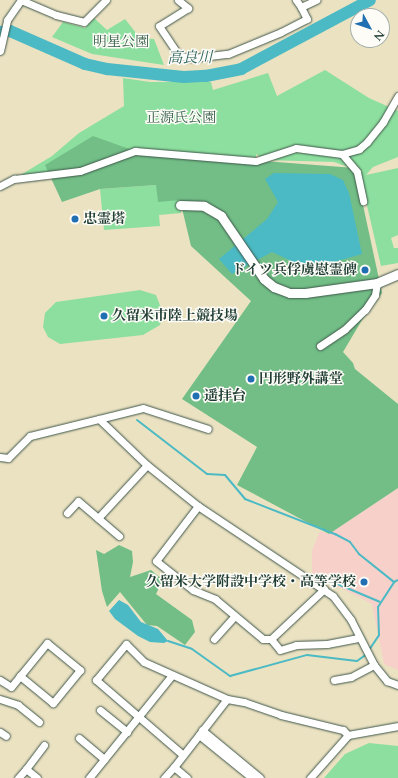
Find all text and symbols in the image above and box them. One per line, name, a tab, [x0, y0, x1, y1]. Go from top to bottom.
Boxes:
north arrow	[350, 8, 390, 48]
text: N	[370, 27, 388, 44]
park label: 明星公園	[93, 34, 149, 50]
water label: 高良川	[167, 49, 213, 67]
park label: 正源氏公園	[146, 110, 216, 126]
place label: 忠霊塔	[83, 211, 125, 227]
marker: 忠霊塔	[70, 214, 80, 224]
place label: ドイツ兵俘虜慰霊碑	[231, 262, 357, 278]
marker: ドイツ兵俘虜慰霊碑	[360, 265, 370, 275]
place label: 久留米市陸上競技場	[112, 308, 238, 324]
marker: 久留米市陸上競技場	[99, 311, 109, 321]
place label: 円形野外講堂	[259, 371, 343, 387]
marker: 円形野外講堂	[246, 374, 256, 384]
place label: 遥拝台	[204, 388, 246, 404]
marker: 遥拝台	[191, 391, 201, 401]
place label: 久留米大学附設中学校・高等学校	[146, 574, 356, 590]
marker: 久留米大学附設中学校・高等学校	[359, 577, 369, 587]

